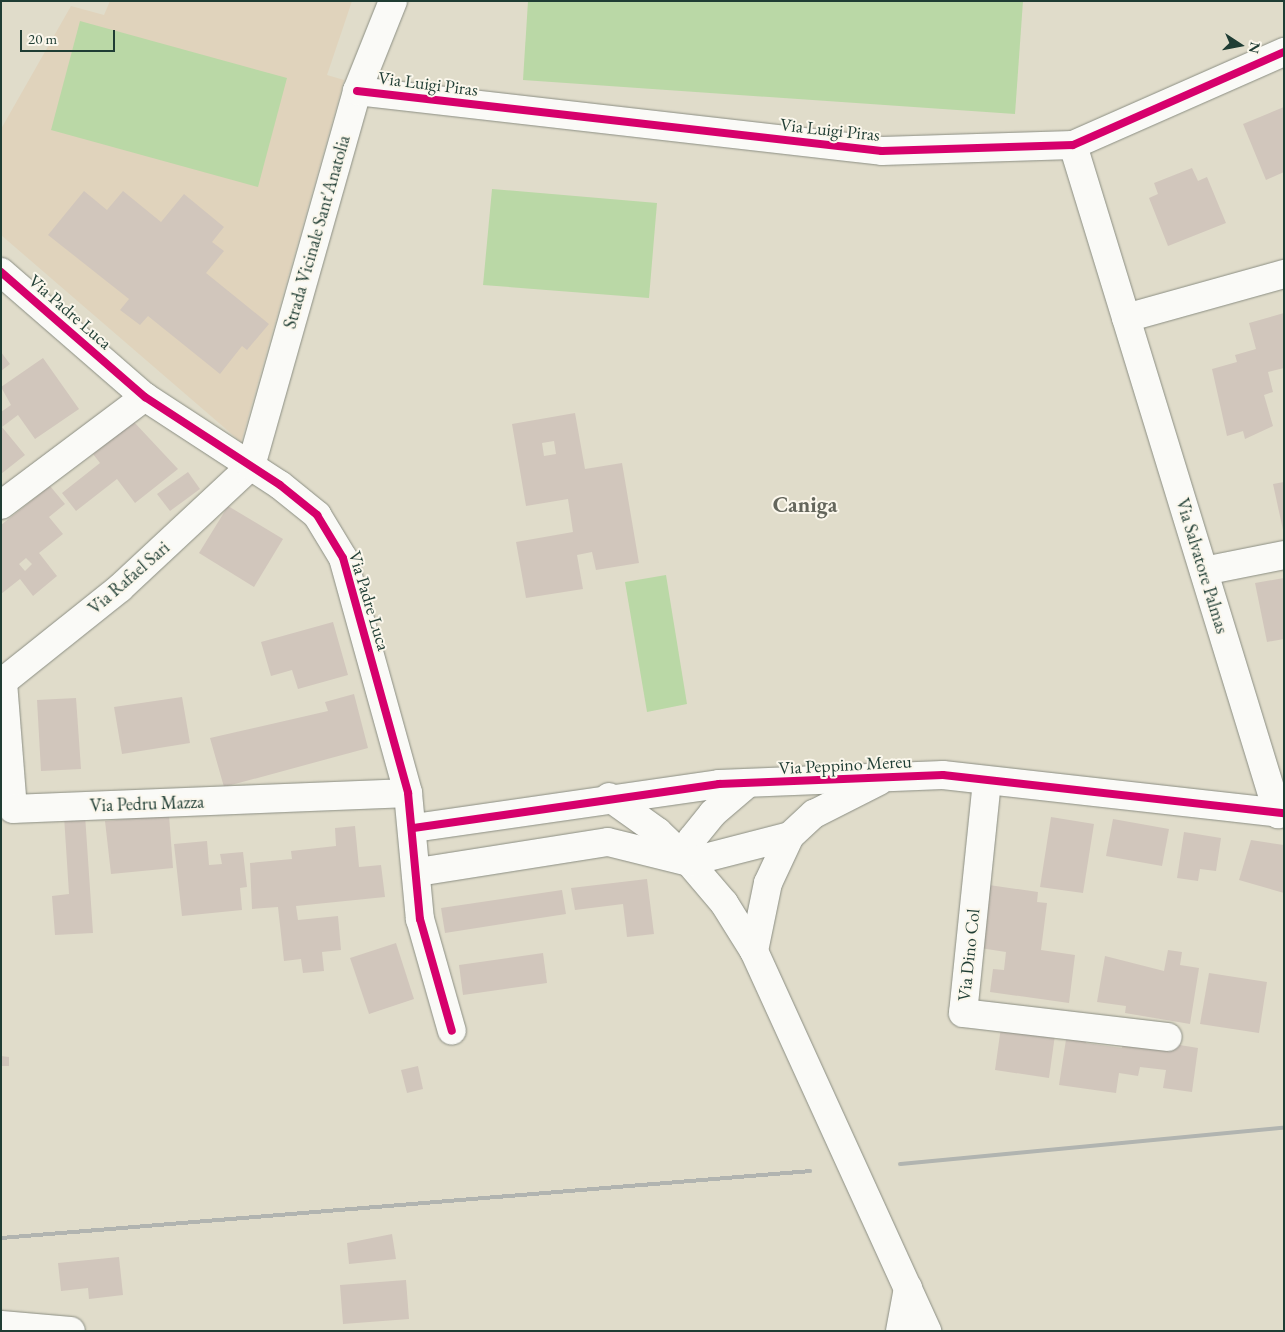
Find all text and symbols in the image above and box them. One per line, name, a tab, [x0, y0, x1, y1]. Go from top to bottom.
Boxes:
scale bar	[22, 20, 118, 52]
north arrow	[1215, 20, 1265, 70]
text: 20 m	[28, 29, 57, 48]
text: N	[1245, 41, 1265, 55]
street label: Via Luigi Piras	[377, 67, 479, 101]
street label: Via Luigi Piras	[779, 114, 881, 146]
street label: Strada Vicinale Sant'Anatolia	[279, 133, 355, 331]
street label: Via Padre Luca	[24, 270, 116, 354]
district label: Caniga	[773, 492, 837, 518]
street label: Via Salvatore Palmas	[1171, 496, 1233, 636]
street label: Via Rafael Sari	[84, 537, 174, 619]
street label: Via Padre Luca	[344, 549, 394, 653]
street label: Via Peppino Mereu	[778, 751, 912, 779]
street label: Via Pedru Mazza	[89, 791, 205, 817]
street label: Via Dino Col	[953, 908, 985, 1002]

